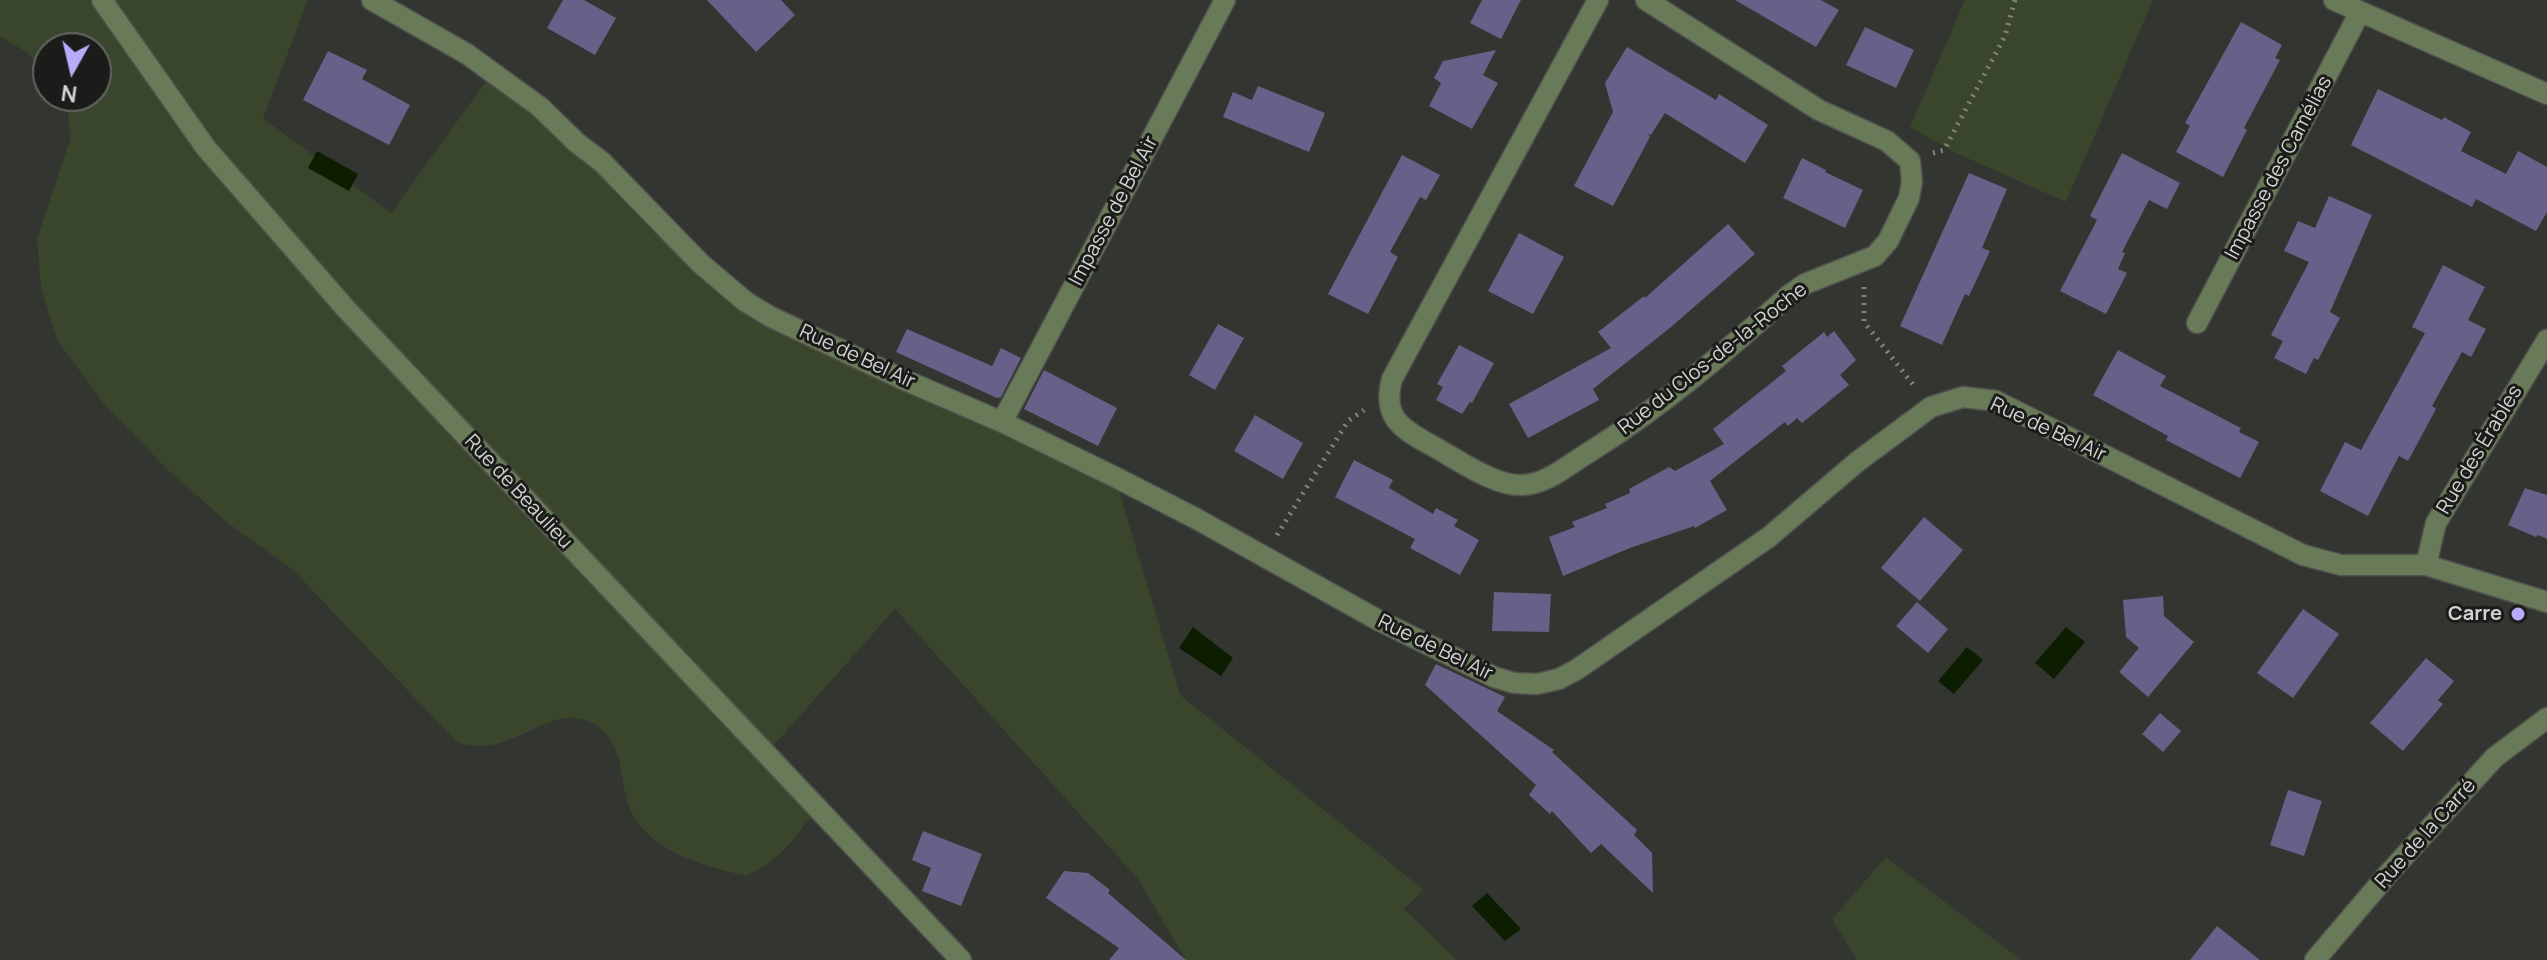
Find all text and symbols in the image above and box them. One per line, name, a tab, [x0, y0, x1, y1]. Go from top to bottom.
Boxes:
north arrow	[32, 32, 112, 112]
street label: Impasse des Camélias	[2220, 72, 2338, 264]
text: N	[59, 78, 79, 110]
street label: Impasse de Bel Air	[1064, 132, 1164, 290]
street label: Rue du Clos-de-la-Roche	[1614, 278, 1812, 440]
street label: Rue de Bel Air	[795, 320, 919, 394]
street label: Rue des Érables	[2432, 381, 2528, 519]
street label: Rue de Bel Air	[1986, 393, 2110, 467]
street label: Rue de Beaulieu	[459, 430, 577, 554]
place label: Carre	[2448, 602, 2502, 626]
marker: Carre	[2509, 605, 2527, 623]
street label: Rue de Bel Air	[1374, 610, 1496, 686]
street label: Rue de la Carré	[2371, 774, 2481, 894]

